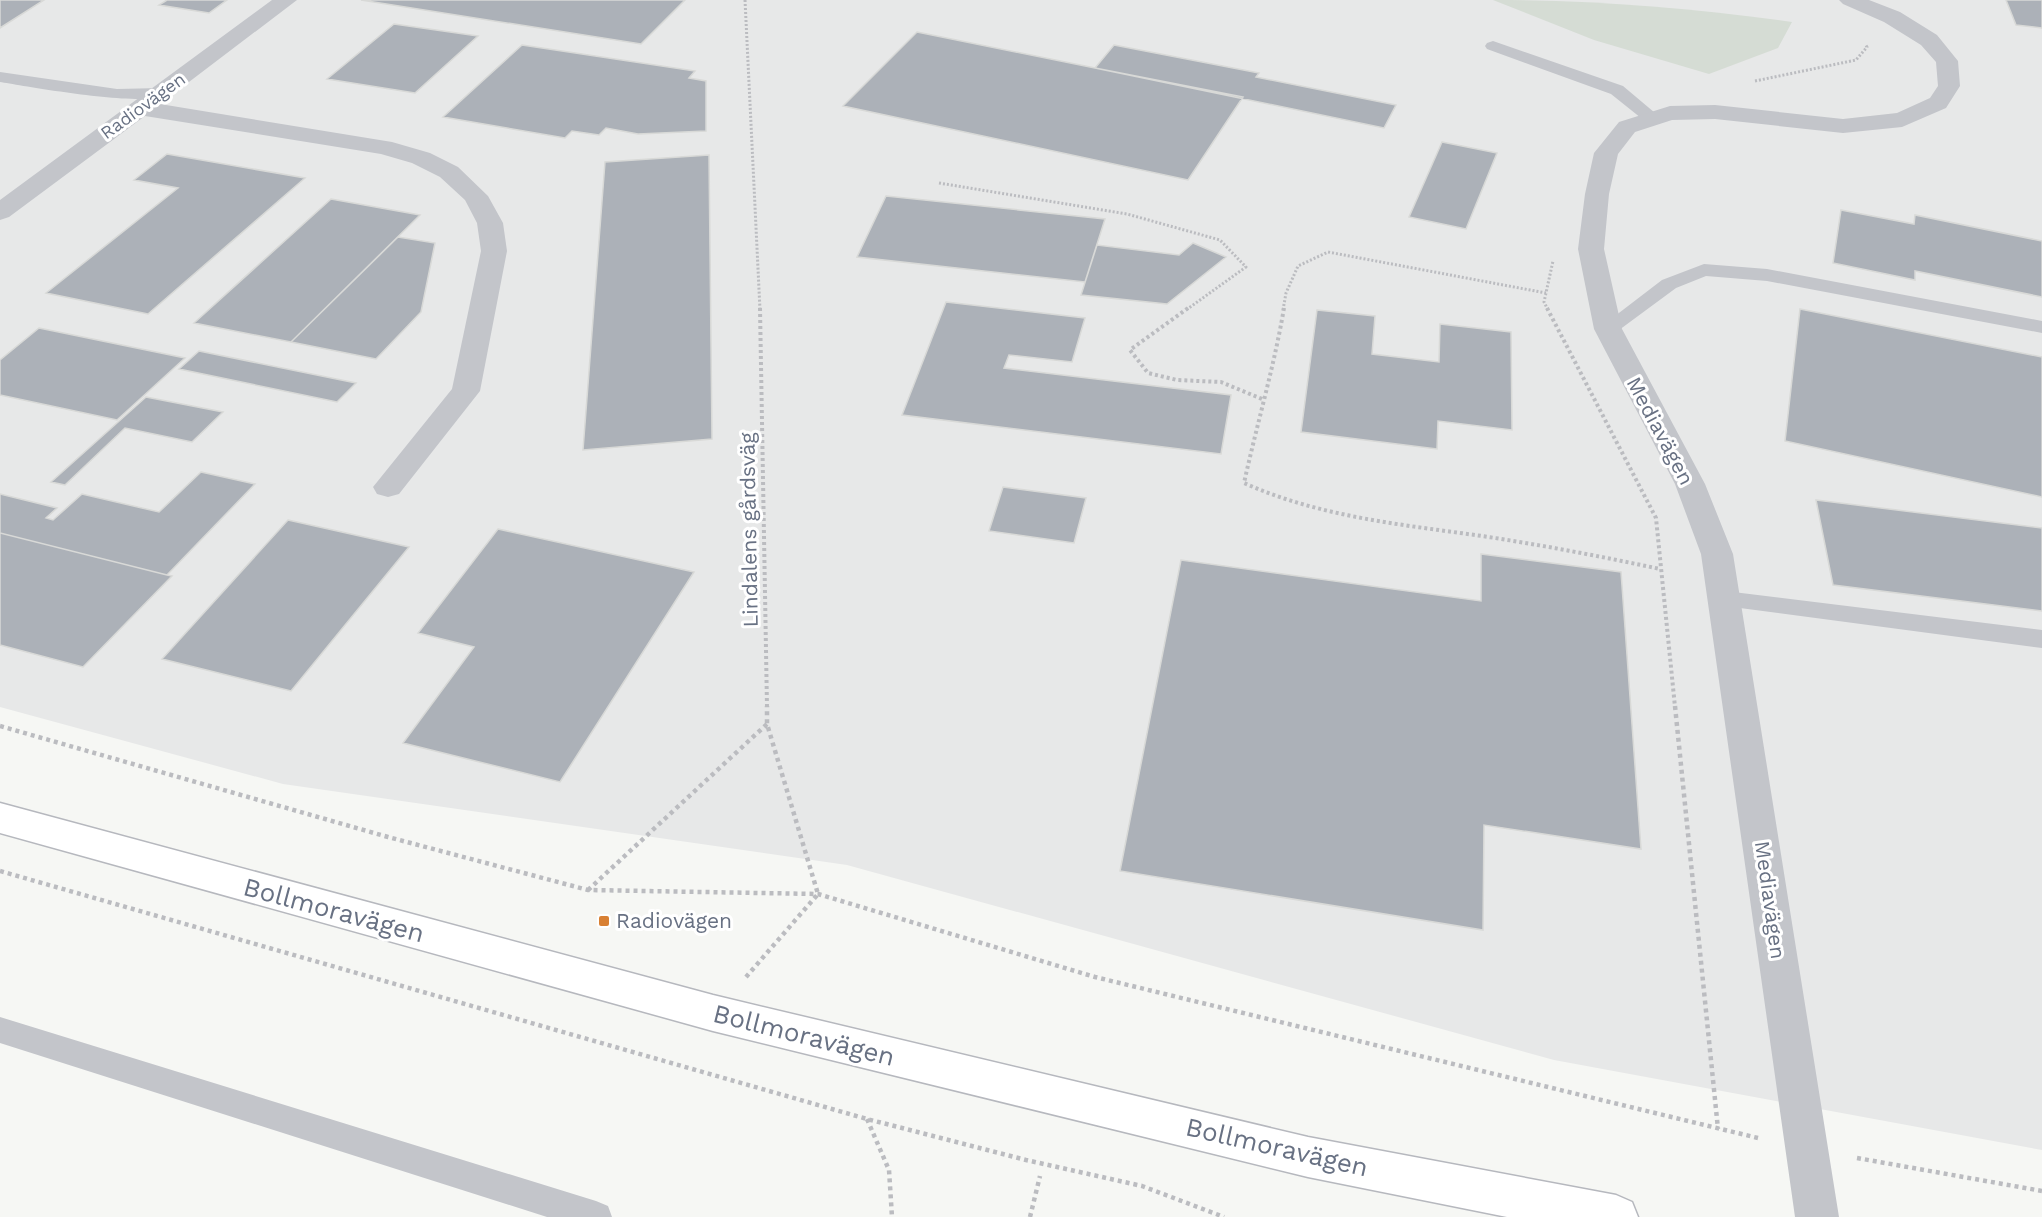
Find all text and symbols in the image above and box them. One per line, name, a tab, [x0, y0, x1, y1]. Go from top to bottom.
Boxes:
street label: Radiovägen	[96, 68, 189, 143]
street label: Mediavägen	[1621, 372, 1699, 489]
street label: Lindalens gårdsväg	[734, 432, 763, 628]
street label: Mediavägen	[1750, 839, 1791, 961]
street label: Bollmoravägen	[240, 871, 428, 949]
place label: Radiovägen	[616, 908, 732, 933]
marker: Radiovägen	[597, 914, 611, 928]
street label: Bollmoravägen	[710, 998, 898, 1072]
street label: Bollmoravägen	[1183, 1111, 1371, 1183]

